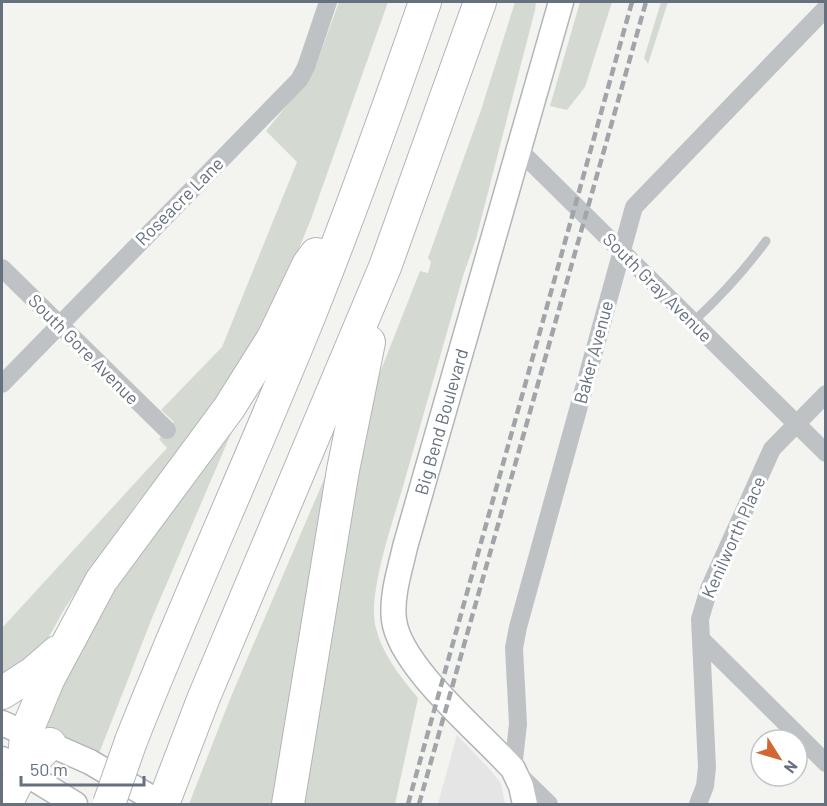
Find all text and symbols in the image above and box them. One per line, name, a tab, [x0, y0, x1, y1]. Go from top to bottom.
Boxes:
street label: Roseacre Lane	[130, 152, 228, 250]
street label: South Gray Avenue	[599, 228, 717, 346]
street label: South Gore Avenue	[24, 289, 144, 409]
street label: Baker Avenue	[569, 298, 617, 406]
street label: Big Bend Boulevard	[410, 346, 472, 497]
street label: Kenilworth Place	[696, 473, 770, 601]
north arrow	[749, 728, 809, 788]
scale bar	[21, 749, 144, 787]
text: N	[781, 757, 802, 777]
text: 50 m	[30, 758, 68, 780]

